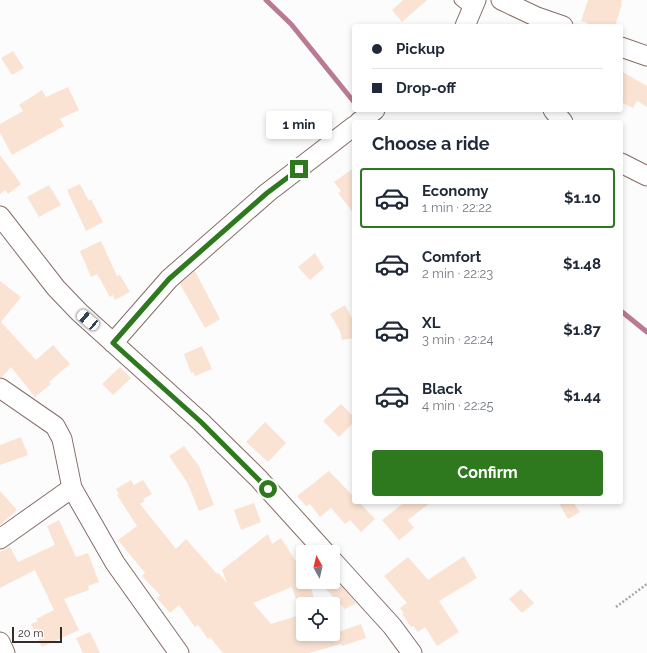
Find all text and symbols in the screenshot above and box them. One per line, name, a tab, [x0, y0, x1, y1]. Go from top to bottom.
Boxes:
text: Pickup	[396, 40, 445, 58]
text: Drop-off	[396, 79, 456, 97]
callout: 1 min	[266, 111, 332, 139]
text: 1 min	[283, 117, 315, 132]
text: Choose a ride	[372, 133, 490, 154]
route end	[290, 160, 308, 178]
icon: car	[374, 180, 410, 216]
text: Economy	[422, 182, 489, 200]
text: $1.10	[564, 189, 601, 207]
text: 1 min · 22:22	[422, 200, 492, 215]
icon: car	[374, 246, 410, 282]
text: Comfort	[422, 248, 481, 266]
text: $1.48	[563, 255, 601, 273]
text: 2 min · 22:23	[422, 266, 493, 281]
car	[75, 308, 101, 332]
icon: car	[374, 312, 410, 348]
text: XL	[422, 314, 440, 332]
text: $1.87	[563, 321, 601, 339]
text: 3 min · 22:24	[422, 332, 494, 347]
icon: car	[374, 378, 410, 414]
text: Black	[422, 380, 462, 398]
text: $1.44	[564, 387, 601, 405]
text: 4 min · 22:25	[422, 398, 494, 413]
button: Confirm	[372, 450, 603, 496]
route start	[259, 480, 277, 498]
north arrow	[296, 545, 340, 589]
map controls	[296, 545, 340, 641]
button: locate	[296, 597, 340, 641]
scale bar	[12, 625, 62, 644]
text: 20 m	[18, 627, 43, 640]

